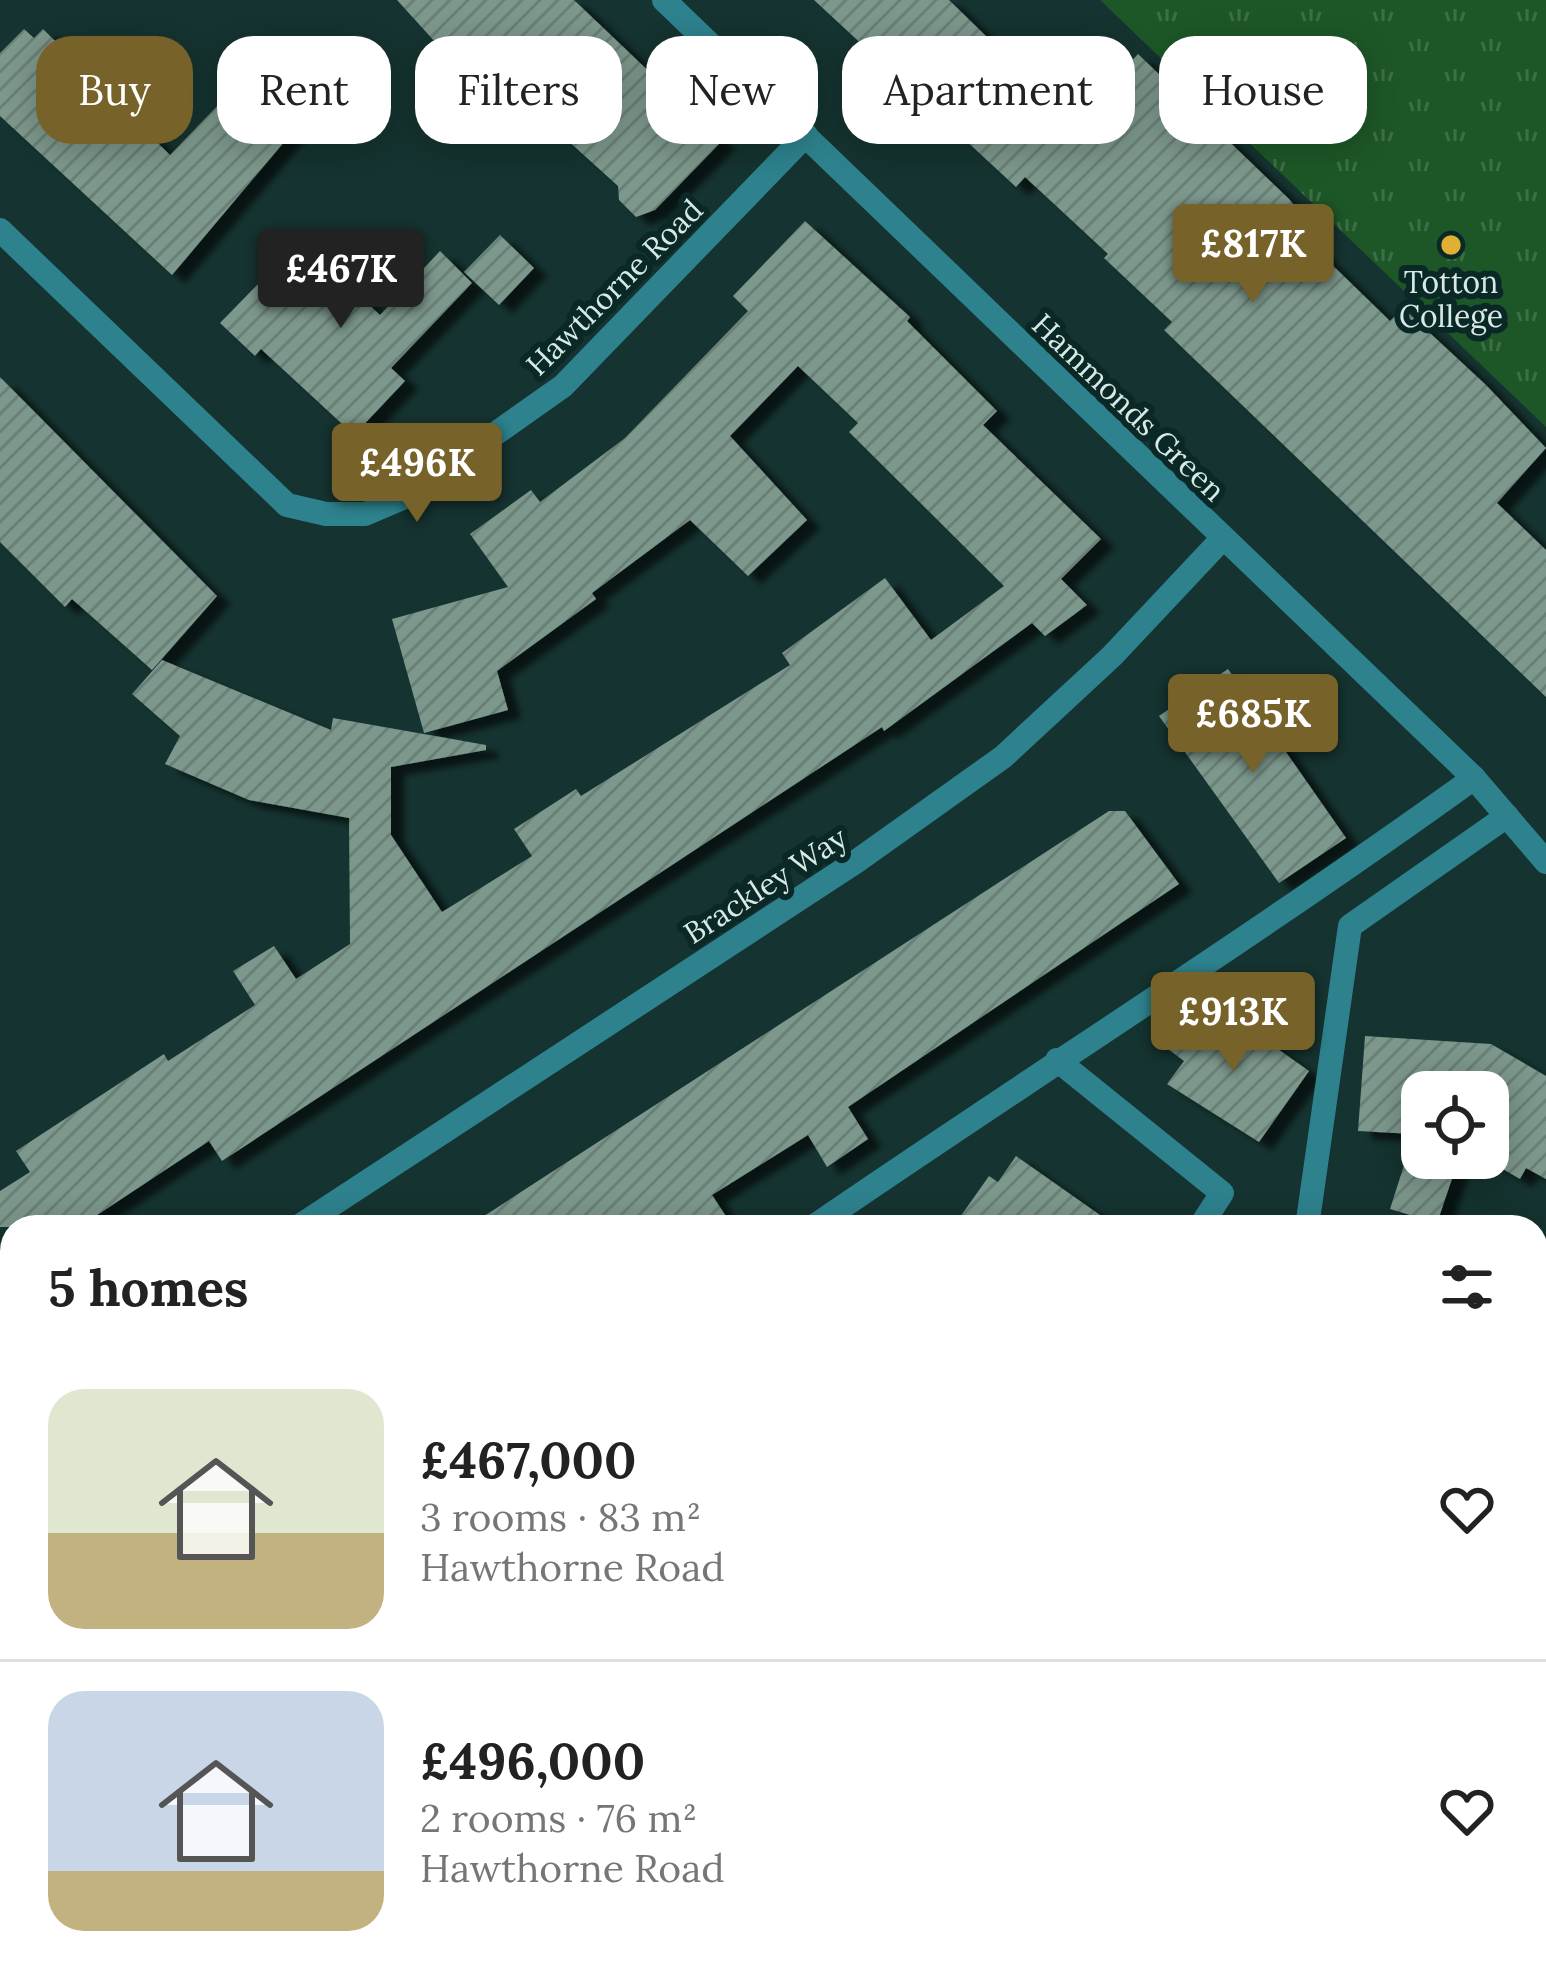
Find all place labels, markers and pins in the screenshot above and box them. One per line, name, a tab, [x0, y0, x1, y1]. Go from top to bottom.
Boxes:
pin: £817K	[1169, 204, 1337, 306]
pin: £467K	[257, 229, 425, 331]
marker: Totton College	[1438, 232, 1464, 258]
place label: Totton College	[1399, 263, 1503, 336]
pin: £496K	[333, 423, 501, 525]
pin: £685K	[1169, 674, 1337, 776]
pin: £913K	[1149, 972, 1317, 1074]

